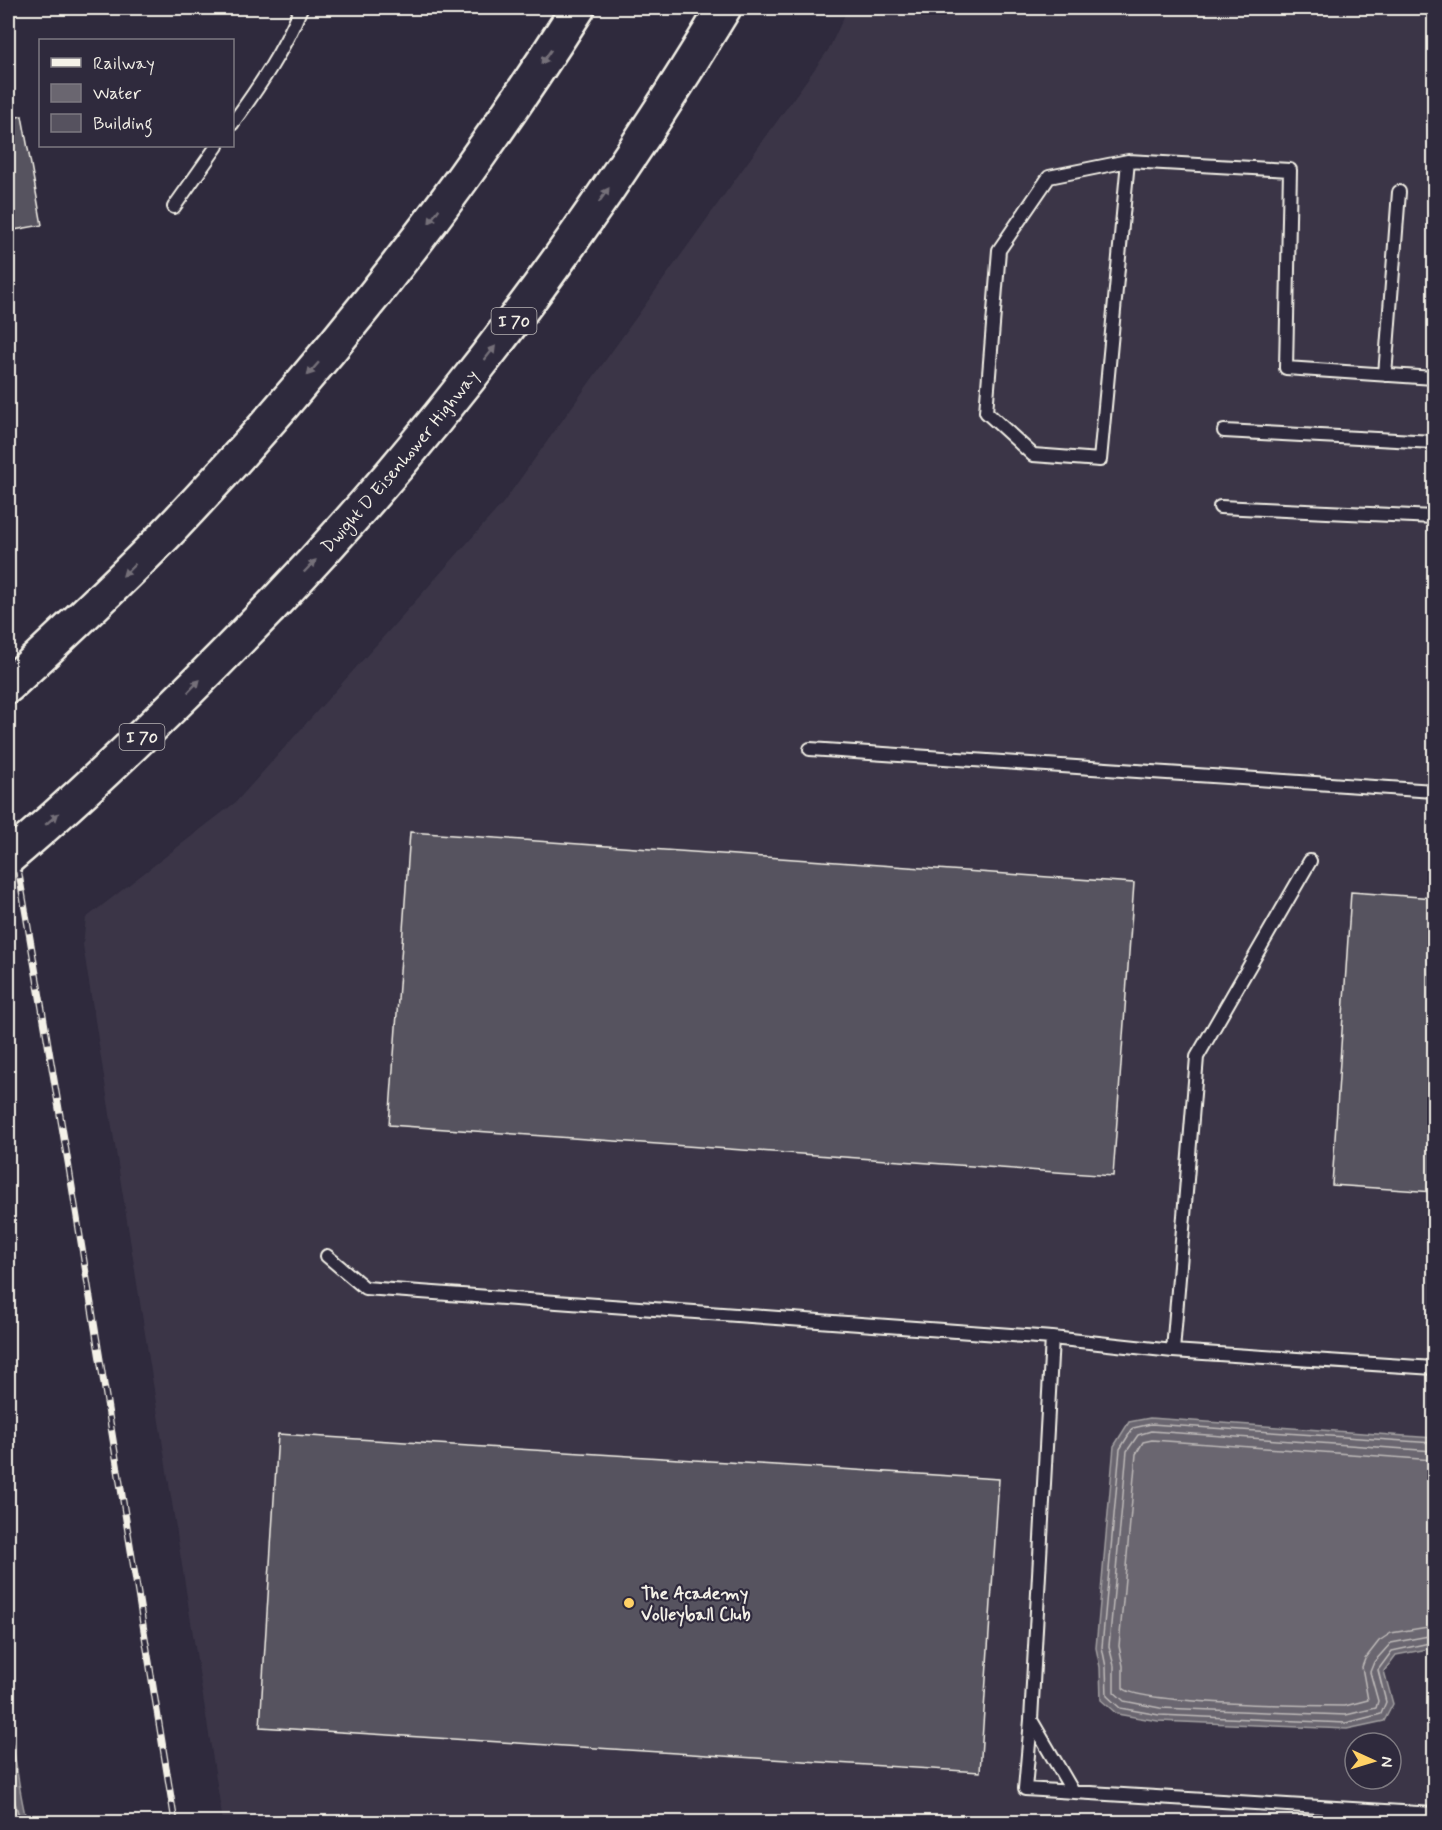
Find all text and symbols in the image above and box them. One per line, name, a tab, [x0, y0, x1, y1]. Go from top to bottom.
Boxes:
legend	[39, 39, 234, 147]
one-way arrow	[540, 48, 552, 64]
text: Railway	[93, 52, 155, 76]
text: Water	[93, 82, 142, 106]
text: Building	[93, 112, 153, 138]
one-way arrow	[598, 187, 610, 203]
one-way arrow	[428, 208, 440, 224]
road number: I 70	[492, 308, 536, 334]
one-way arrow	[484, 345, 496, 361]
one-way arrow	[307, 361, 320, 376]
street label: Dwight D Eisenhower Highway	[316, 365, 485, 559]
one-way arrow	[303, 559, 317, 573]
one-way arrow	[123, 563, 137, 577]
one-way arrow	[187, 680, 201, 694]
road number: I 70	[120, 724, 164, 750]
one-way arrow	[44, 813, 60, 826]
place label: The Academy Volleyball Club	[641, 1582, 751, 1627]
marker: The Academy Volleyball Club	[622, 1596, 636, 1610]
north arrow	[1343, 1731, 1403, 1791]
text: N	[1376, 1756, 1397, 1768]

